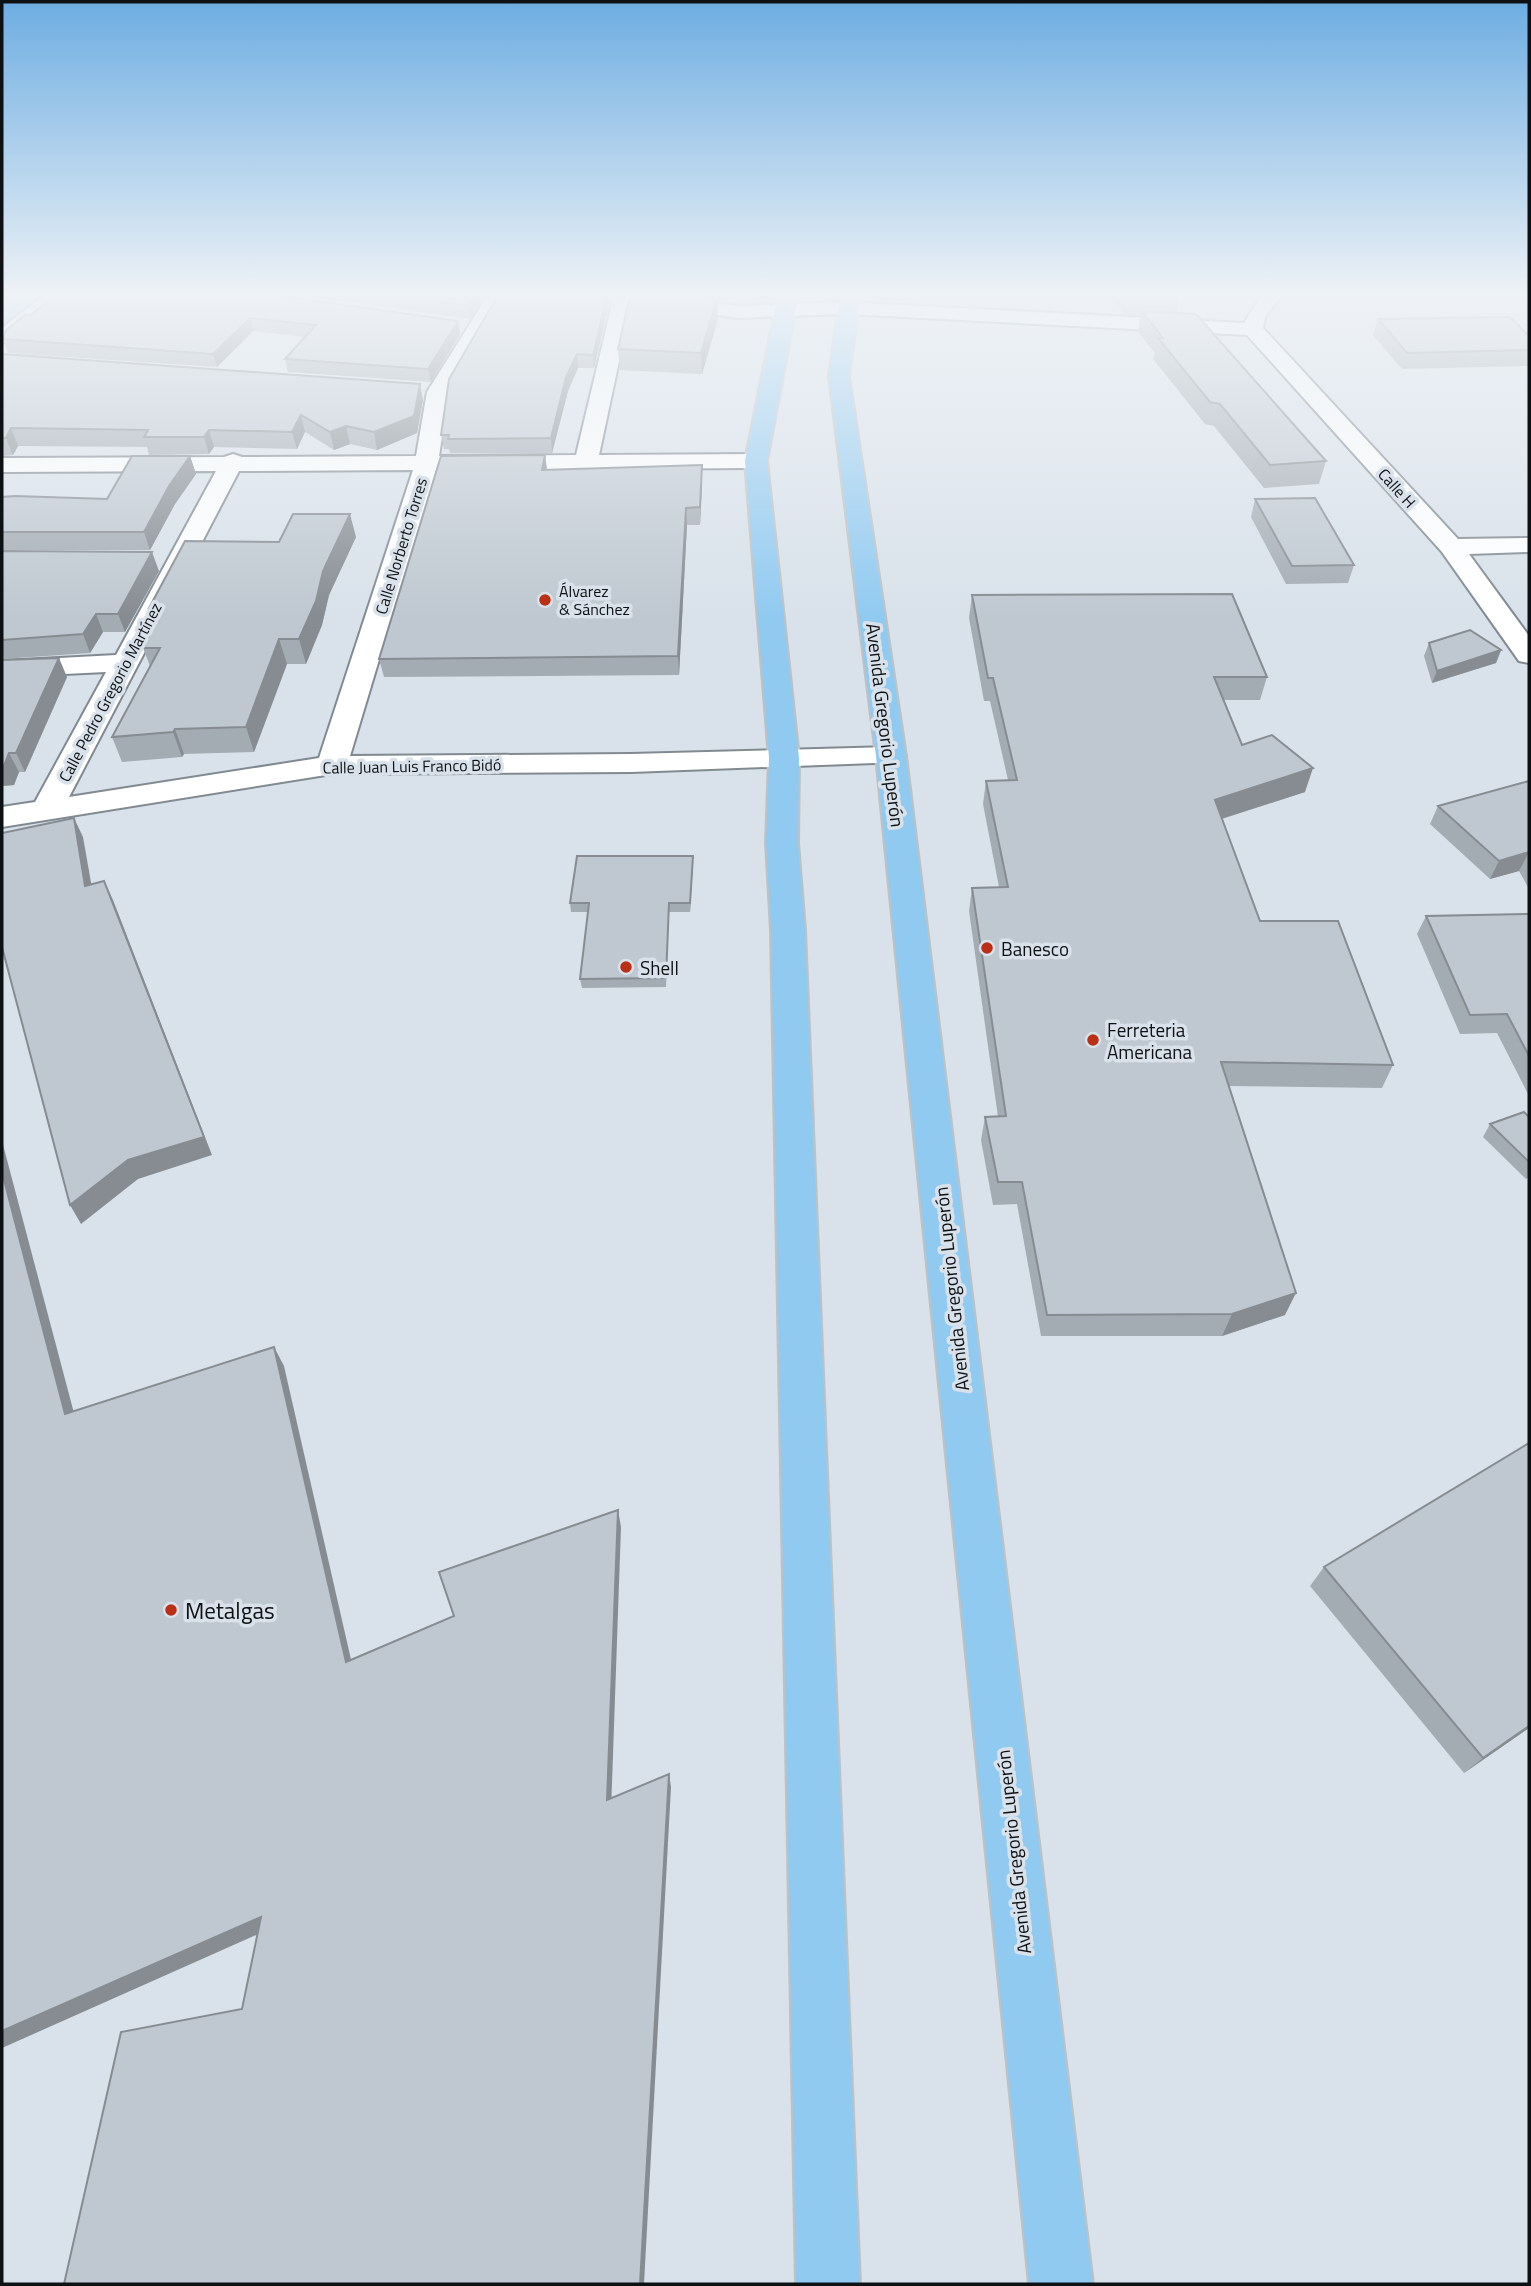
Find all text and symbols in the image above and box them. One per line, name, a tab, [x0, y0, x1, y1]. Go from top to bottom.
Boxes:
street label: Calle H	[1373, 463, 1421, 513]
street label: Calle Norberto Torres	[369, 475, 433, 617]
place label: Álvarez & Sánchez	[559, 579, 630, 621]
marker: Álvarez & Sánchez	[537, 592, 553, 608]
street label: Calle Pedro Gregorio Martínez	[52, 598, 168, 786]
street label: Avenida Gregorio Luperón	[859, 621, 913, 829]
street label: Calle Juan Luis Franco Bidó	[322, 752, 502, 780]
place label: Banesco	[1001, 934, 1069, 963]
marker: Banesco	[979, 940, 995, 956]
place label: Shell	[640, 953, 679, 982]
marker: Shell	[618, 959, 634, 975]
place label: Ferreteria Americana	[1107, 1015, 1193, 1066]
marker: Ferreteria Americana	[1085, 1032, 1101, 1048]
street label: Avenida Gregorio Luperón	[926, 1185, 976, 1393]
place label: Metalgas	[185, 1593, 275, 1628]
marker: Metalgas	[163, 1602, 179, 1618]
street label: Avenida Gregorio Luperón	[988, 1748, 1038, 1956]

